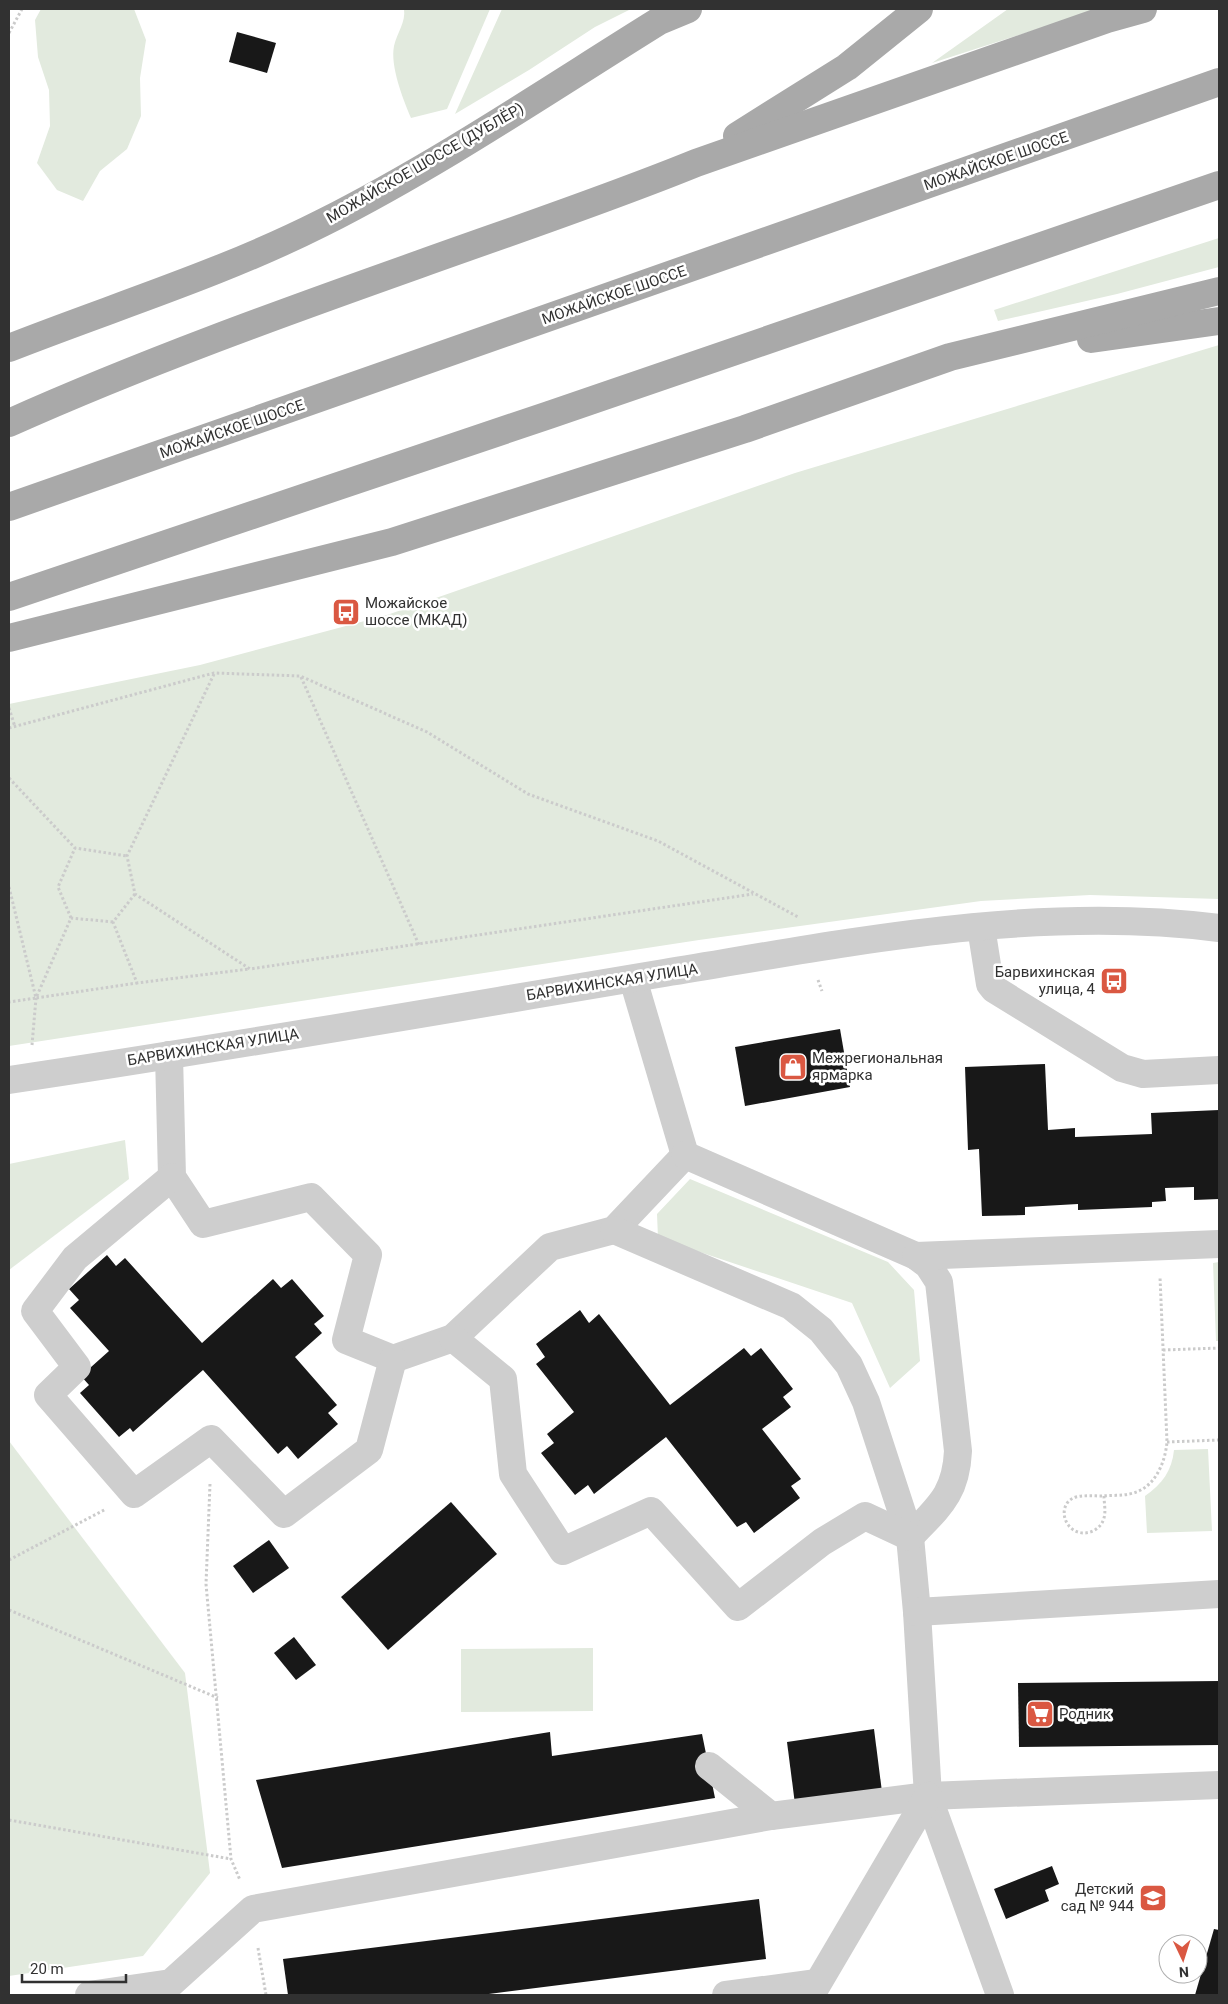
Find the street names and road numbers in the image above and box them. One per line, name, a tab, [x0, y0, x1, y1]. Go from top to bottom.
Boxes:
street label: МОЖАЙСКОЕ ШОССЕ (ДУБЛЁР)	[323, 99, 527, 227]
street label: МОЖАЙСКОЕ ШОССЕ	[921, 128, 1071, 194]
street label: МОЖАЙСКОЕ ШОССЕ	[539, 262, 689, 328]
street label: МОЖАЙСКОЕ ШОССЕ	[157, 396, 307, 462]
street label: БАРВИХИНСКАЯ УЛИЦА	[525, 960, 699, 1004]
street label: БАРВИХИНСКАЯ УЛИЦА	[126, 1025, 300, 1069]

